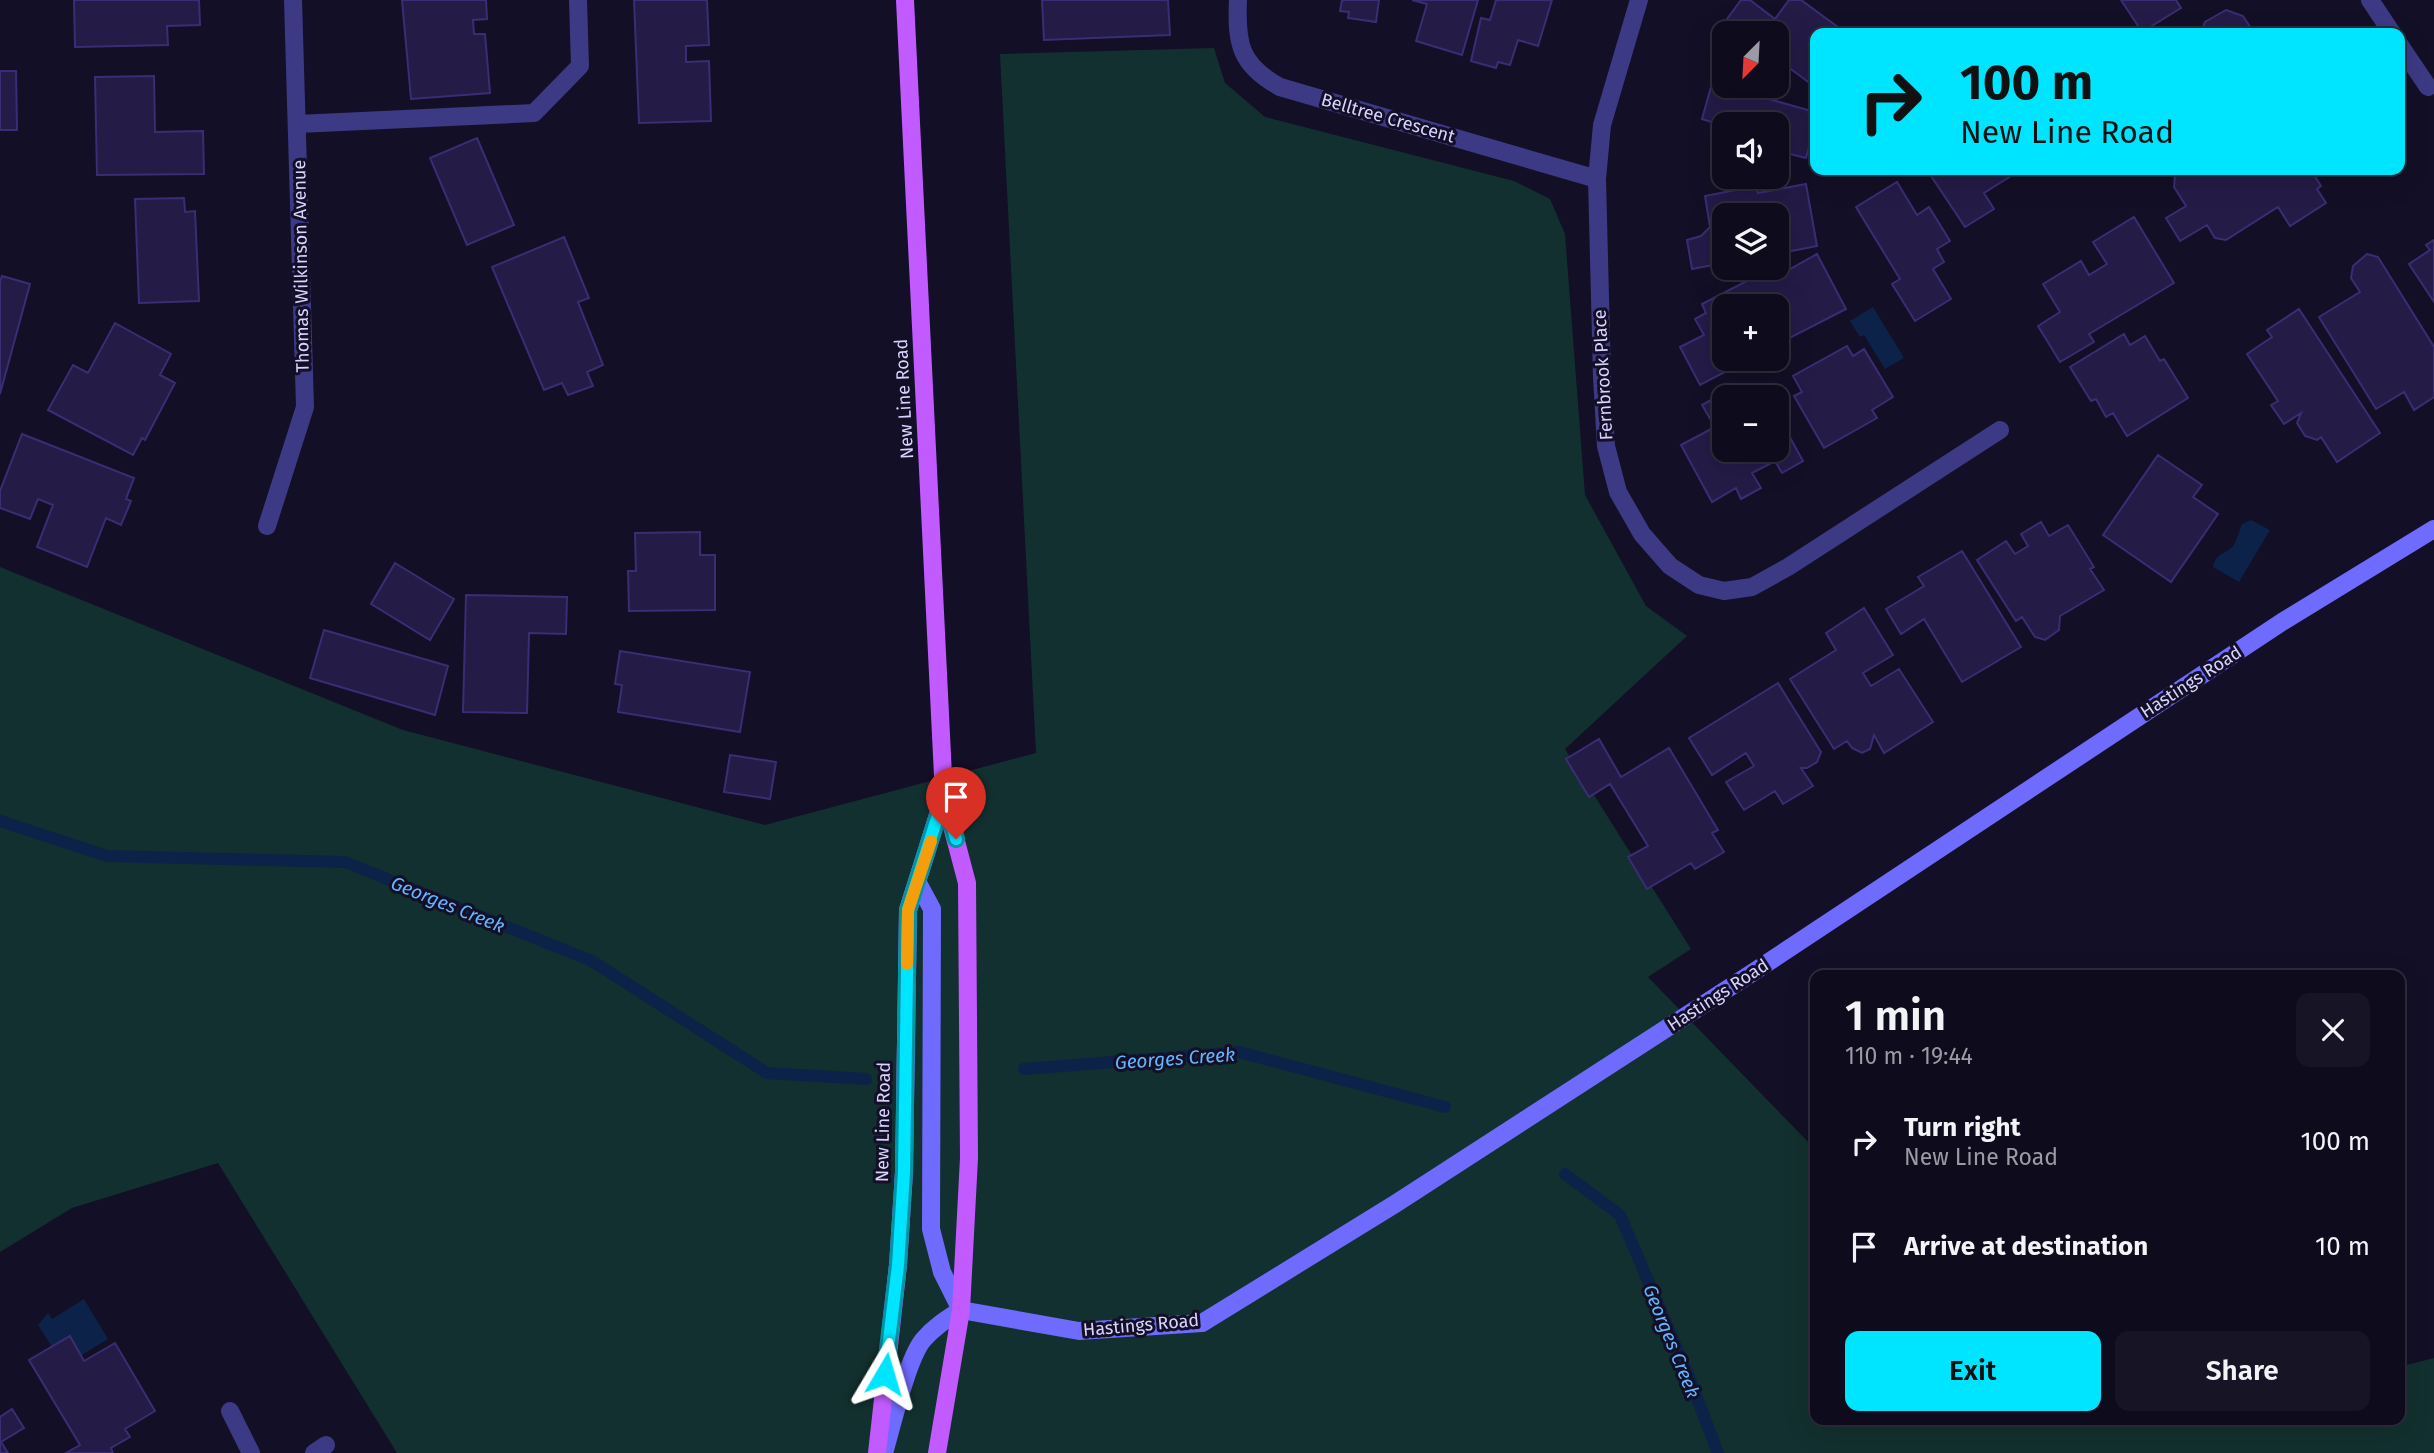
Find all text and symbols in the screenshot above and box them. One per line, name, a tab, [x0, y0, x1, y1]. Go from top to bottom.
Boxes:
north arrow	[1712, 21, 1788, 98]
map controls	[1712, 21, 1789, 462]
text: 100 m	[1960, 53, 2093, 112]
icon: right	[1845, 56, 1936, 147]
street label: Belltree Crescent	[1319, 88, 1458, 148]
button: sound	[1712, 112, 1789, 189]
text: New Line Road	[1960, 113, 2174, 151]
street label: Thomas Wilkinson Avenue	[288, 160, 314, 372]
button: layers	[1712, 203, 1789, 280]
button: +	[1712, 294, 1789, 371]
street label: Fernbrook Place	[1589, 309, 1617, 441]
street label: New Line Road	[890, 338, 918, 460]
button: −	[1712, 385, 1789, 462]
street label: Hastings Road	[2136, 641, 2246, 723]
pin	[926, 767, 986, 839]
icon: arrive	[937, 778, 975, 816]
water label: Georges Creek	[388, 871, 508, 938]
street label: Hastings Road	[1663, 954, 1773, 1036]
text: 1 min	[1845, 991, 1946, 1041]
button: close	[2296, 993, 2370, 1067]
text: 110 m · 19:44	[1845, 1042, 1973, 1070]
water label: Georges Creek	[1114, 1043, 1236, 1074]
street label: New Line Road	[871, 1062, 895, 1182]
text: Turn right	[1904, 1112, 2021, 1143]
icon: right	[1845, 1123, 1883, 1161]
text: 100 m	[2301, 1126, 2370, 1157]
text: New Line Road	[1904, 1143, 2058, 1171]
icon: arrive	[1845, 1228, 1883, 1266]
text: Arrive at destination	[1904, 1231, 2148, 1262]
text: 10 m	[2315, 1231, 2370, 1262]
water label: Georges Creek	[1638, 1281, 1705, 1401]
street label: Hastings Road	[1082, 1309, 1200, 1341]
button: Exit	[1845, 1331, 2101, 1411]
button: Share	[2115, 1331, 2370, 1411]
position arrow	[848, 1337, 922, 1411]

